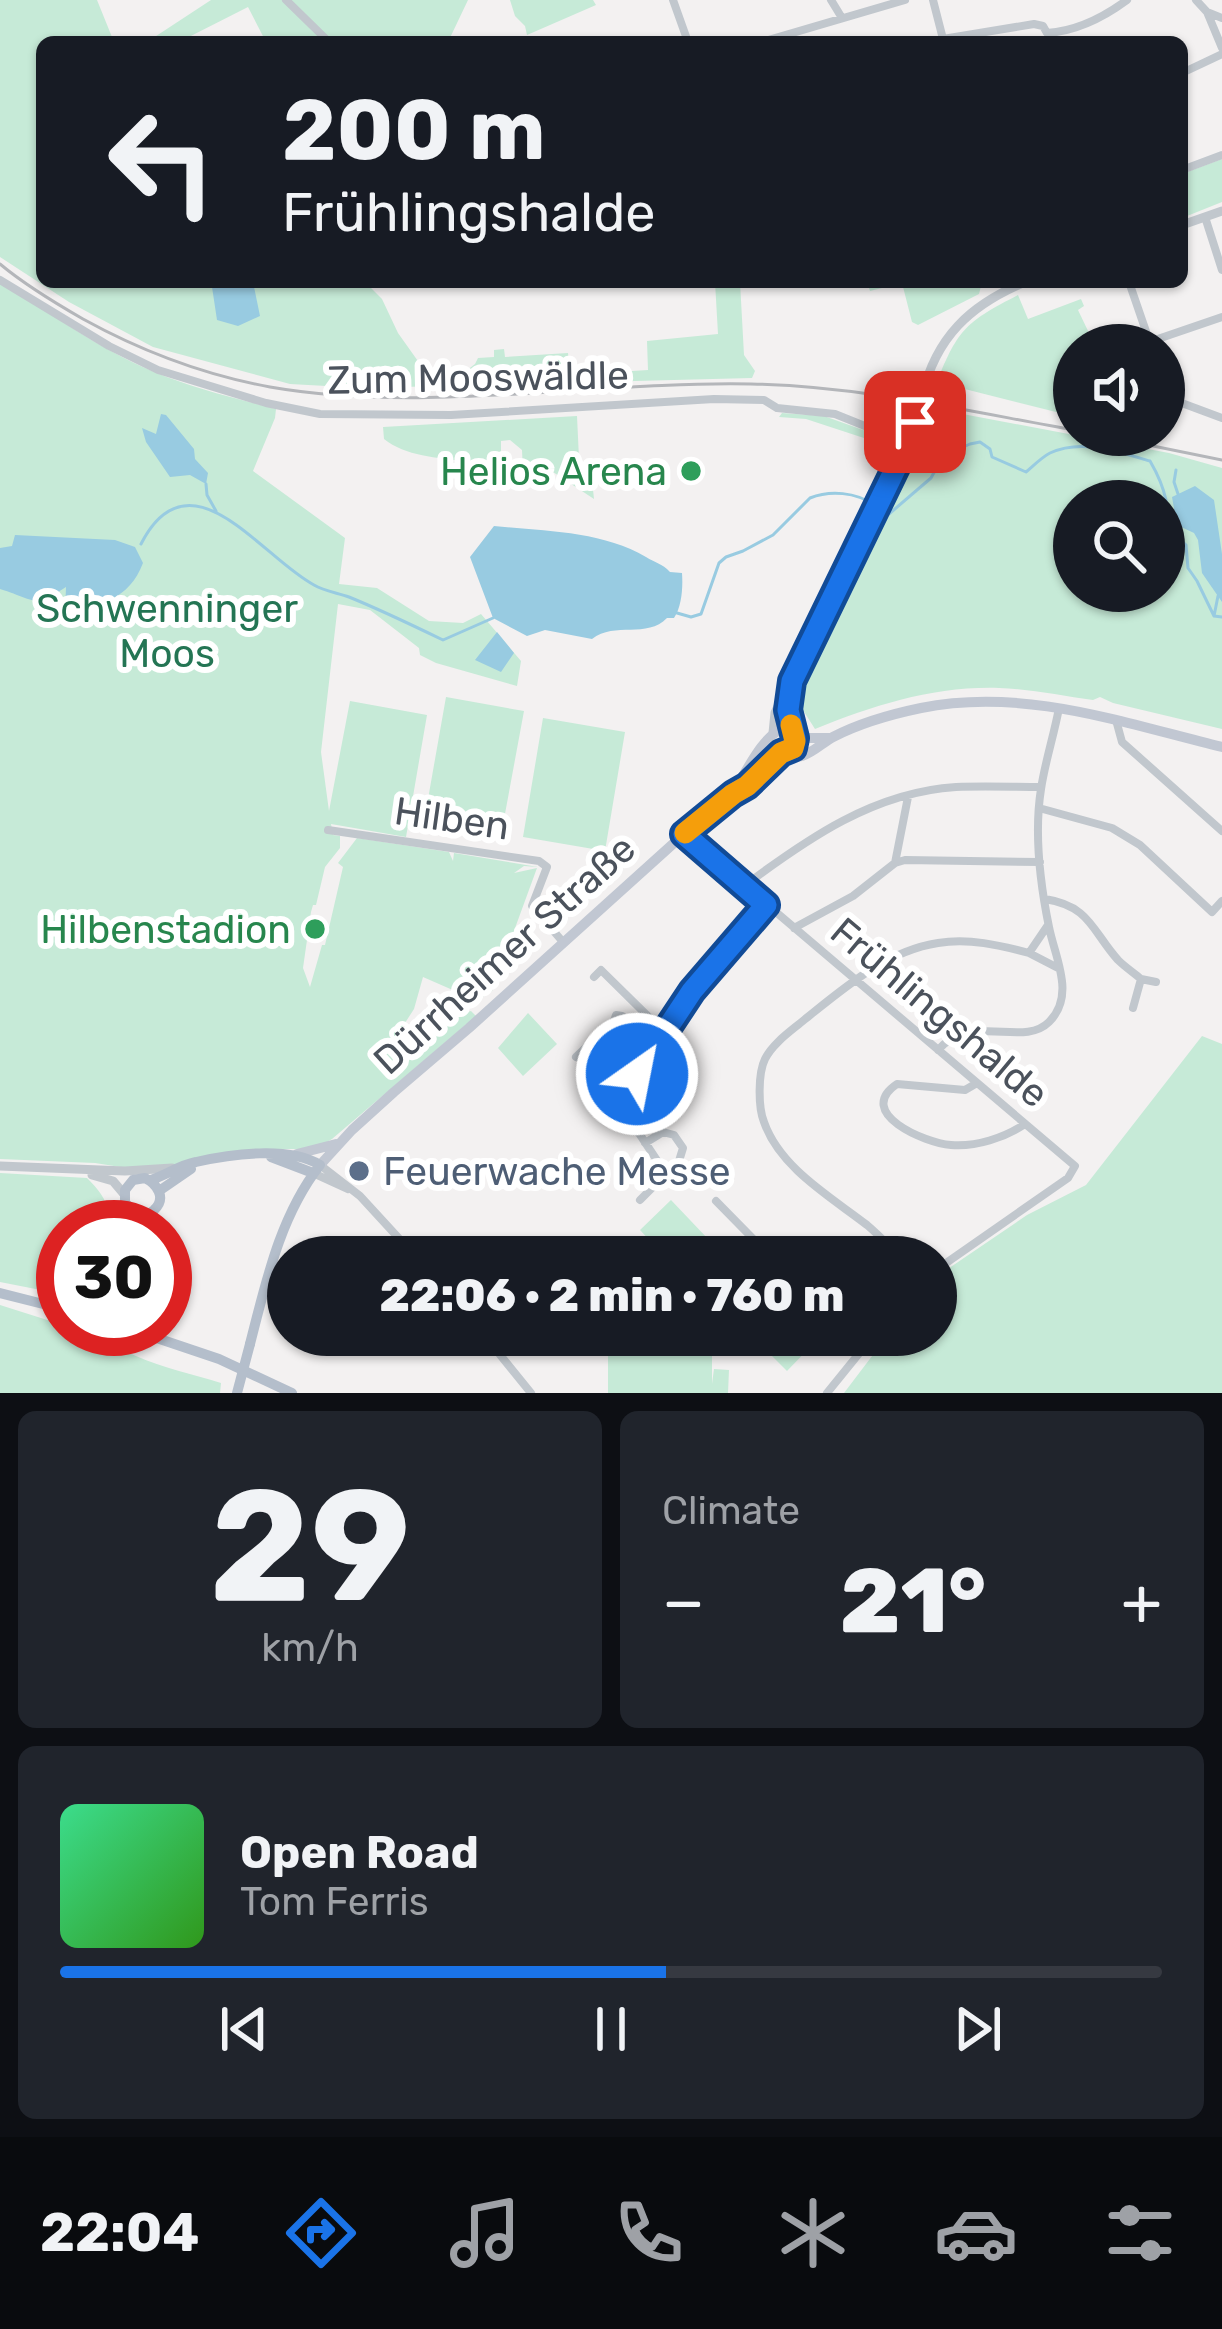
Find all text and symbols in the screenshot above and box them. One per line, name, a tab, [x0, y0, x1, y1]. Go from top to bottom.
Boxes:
text: 200 m	[282, 80, 546, 180]
icon: left	[84, 84, 240, 240]
text: Frühlingshalde	[282, 181, 656, 245]
map controls	[1053, 324, 1185, 612]
button: sound	[1053, 324, 1185, 456]
street label: Zum Mooswäldle	[327, 352, 629, 404]
pin	[864, 371, 966, 473]
icon: arrive	[882, 389, 948, 455]
place label: Helios Arena	[440, 449, 667, 495]
marker: Helios Arena	[678, 458, 704, 484]
button: search	[1053, 480, 1185, 612]
park label: Schwenninger Moos	[36, 586, 298, 677]
street label: Hilben	[391, 788, 512, 850]
street label: Dürrheimer Straße	[365, 825, 645, 1084]
place label: Hilbenstadion	[40, 907, 291, 953]
street label: Frühlingshalde	[821, 908, 1057, 1117]
marker: Hilbenstadion	[302, 916, 328, 942]
position arrow	[574, 1011, 700, 1137]
place label: Feuerwache Messe	[383, 1149, 731, 1195]
marker: Feuerwache Messe	[346, 1158, 372, 1184]
speed limit sign: 30	[36, 1200, 192, 1356]
text: 22:06 · 2 min · 760 m	[380, 1269, 844, 1322]
text: 29	[209, 1454, 411, 1639]
text: Climate	[662, 1488, 800, 1534]
text: 21°	[840, 1548, 986, 1655]
text: −	[662, 1562, 705, 1641]
text: +	[1121, 1562, 1162, 1641]
text: km/h	[261, 1625, 359, 1671]
text: Open Road	[240, 1826, 479, 1879]
text: Tom Ferris	[240, 1879, 429, 1925]
icon: previous	[211, 1996, 277, 2062]
icon: pause	[578, 1996, 644, 2062]
icon: next	[945, 1996, 1011, 2062]
icon: directions	[279, 2191, 363, 2275]
icon: music	[443, 2191, 527, 2275]
icon: phone	[607, 2191, 691, 2275]
icon: climate	[771, 2191, 855, 2275]
icon: car	[934, 2191, 1018, 2275]
icon: filters	[1098, 2191, 1182, 2275]
text: 22:04	[40, 2201, 199, 2265]

